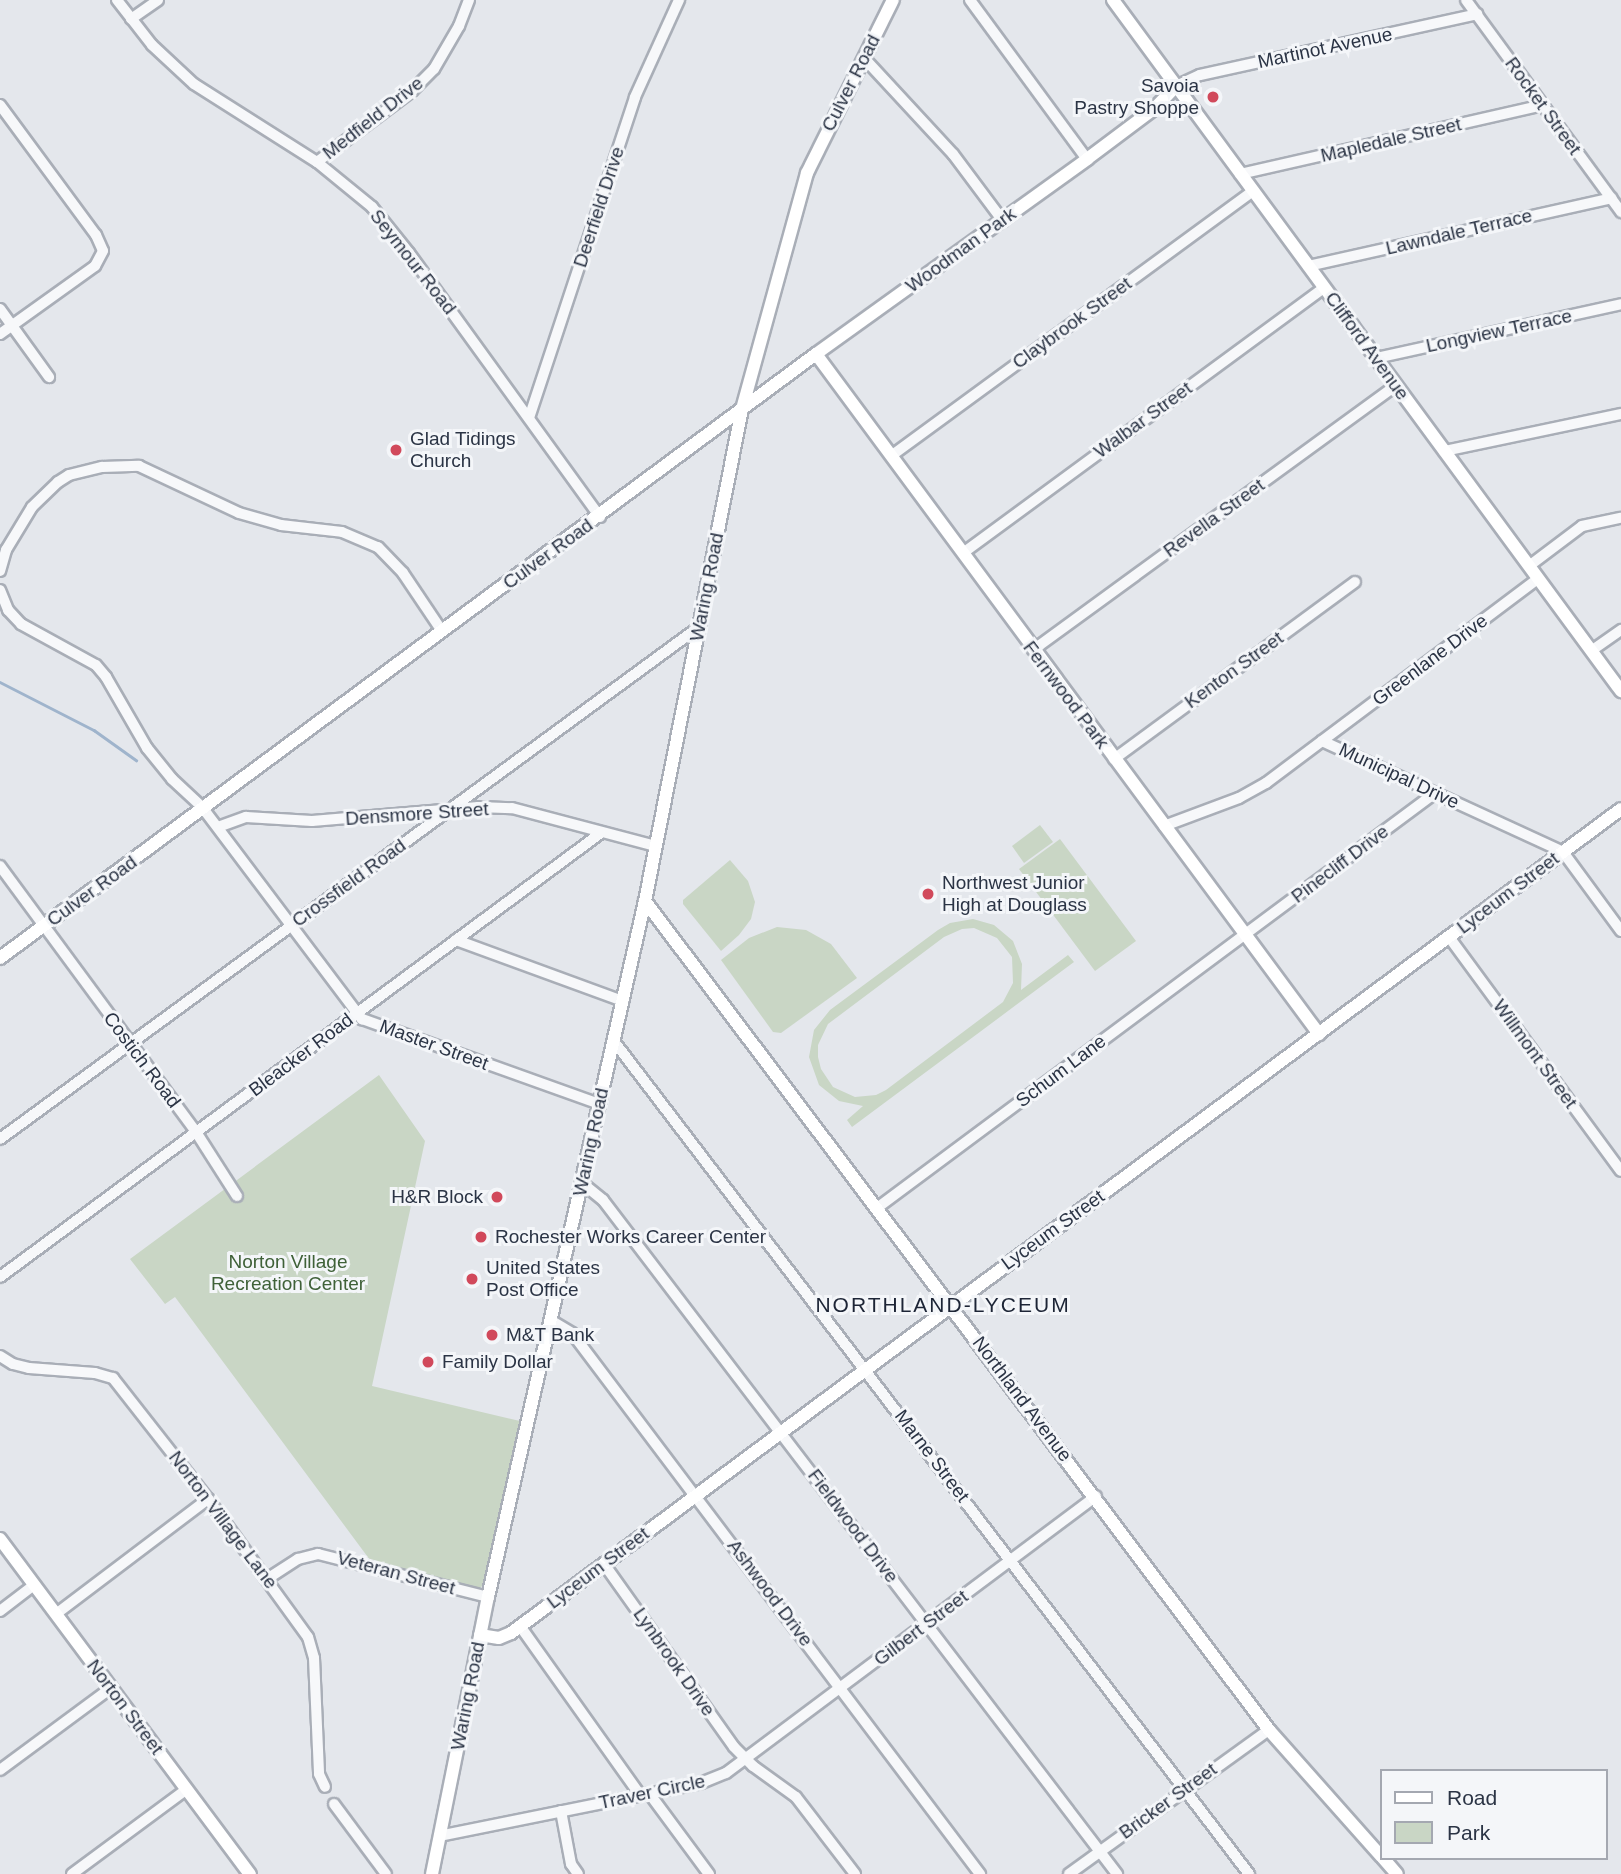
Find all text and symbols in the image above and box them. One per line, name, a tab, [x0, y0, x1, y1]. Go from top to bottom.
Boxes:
street label: Martinot Avenue	[1255, 23, 1395, 73]
street label: Culver Road	[817, 31, 885, 135]
street label: Rocket Street	[1500, 53, 1586, 159]
street label: Medfield Drive	[318, 72, 428, 164]
place label: Savoia Pastry Shoppe	[1074, 75, 1199, 119]
marker: Savoia Pastry Shoppe	[1205, 89, 1221, 105]
street label: Mapledale Street	[1318, 113, 1464, 167]
street label: Deerfield Drive	[569, 144, 629, 270]
street label: Woodman Park	[901, 202, 1021, 298]
street label: Lawndale Terrace	[1383, 204, 1535, 260]
street label: Seymour Road	[365, 205, 461, 319]
street label: Claybrook Street	[1008, 272, 1136, 374]
street label: Clifford Avenue	[1320, 287, 1414, 405]
street label: Longview Terrace	[1424, 304, 1574, 358]
street label: Walbar Street	[1090, 377, 1196, 463]
place label: Glad Tidings Church	[410, 428, 516, 472]
marker: Glad Tidings Church	[388, 442, 404, 458]
street label: Revella Street	[1159, 474, 1269, 562]
street label: Culver Road	[499, 514, 597, 594]
street label: Waring Road	[685, 531, 729, 643]
street label: Greenlane Drive	[1368, 609, 1492, 711]
street label: Kenton Street	[1180, 627, 1288, 713]
street label: Fernwood Park	[1018, 637, 1114, 753]
street label: Municipal Drive	[1335, 738, 1463, 814]
street label: Densmore Street	[345, 798, 489, 830]
street label: Pinecliff Drive	[1287, 820, 1393, 908]
street label: Crossfield Road	[288, 834, 410, 932]
street label: Lyceum Street	[1453, 847, 1563, 939]
street label: Culver Road	[43, 851, 141, 931]
place label: Northwest Junior High at Douglass	[942, 872, 1087, 916]
marker: Northwest Junior High at Douglass	[920, 886, 936, 902]
street label: Willmont Street	[1488, 995, 1582, 1113]
street label: Costich Road	[99, 1008, 185, 1112]
street label: Bleacker Road	[244, 1008, 358, 1102]
street label: Master Street	[377, 1015, 491, 1075]
street label: Schum Lane	[1012, 1030, 1110, 1112]
street label: Waring Road	[568, 1086, 614, 1198]
street label: Lyceum Street	[997, 1185, 1109, 1275]
place label: H&R Block	[391, 1186, 483, 1208]
marker: H&R Block	[489, 1189, 505, 1205]
place label: Rochester Works Career Center	[495, 1226, 766, 1248]
marker: Rochester Works Career Center	[473, 1229, 489, 1245]
park label: Norton Village Recreation Center	[211, 1251, 365, 1295]
place label: United States Post Office	[486, 1257, 600, 1301]
marker: United States Post Office	[464, 1271, 480, 1287]
district label: NORTHLAND-LYCEUM	[817, 1292, 1069, 1318]
place label: M&T Bank	[506, 1324, 595, 1346]
marker: M&T Bank	[484, 1327, 500, 1343]
street label: Northland Avenue	[967, 1332, 1077, 1466]
place label: Family Dollar	[442, 1351, 553, 1373]
marker: Family Dollar	[420, 1354, 436, 1370]
street label: Marne Street	[890, 1405, 974, 1507]
street label: Norton Village Lane	[164, 1447, 282, 1593]
street label: Fieldwood Drive	[803, 1465, 903, 1587]
street label: Lyceum Street	[543, 1522, 653, 1614]
street label: Ashwood Drive	[722, 1535, 818, 1651]
street label: Veteran Street	[334, 1546, 458, 1600]
street label: Gilbert Street	[869, 1585, 973, 1671]
street label: Lynbrook Drive	[628, 1603, 720, 1721]
street label: Waring Road	[446, 1640, 490, 1752]
street label: Norton Street	[82, 1655, 168, 1759]
street label: Bricker Street	[1115, 1758, 1221, 1844]
legend	[1380, 1769, 1607, 1860]
street label: Traver Circle	[597, 1770, 707, 1814]
text: Road	[1447, 1786, 1497, 1809]
text: Park	[1447, 1821, 1490, 1844]

